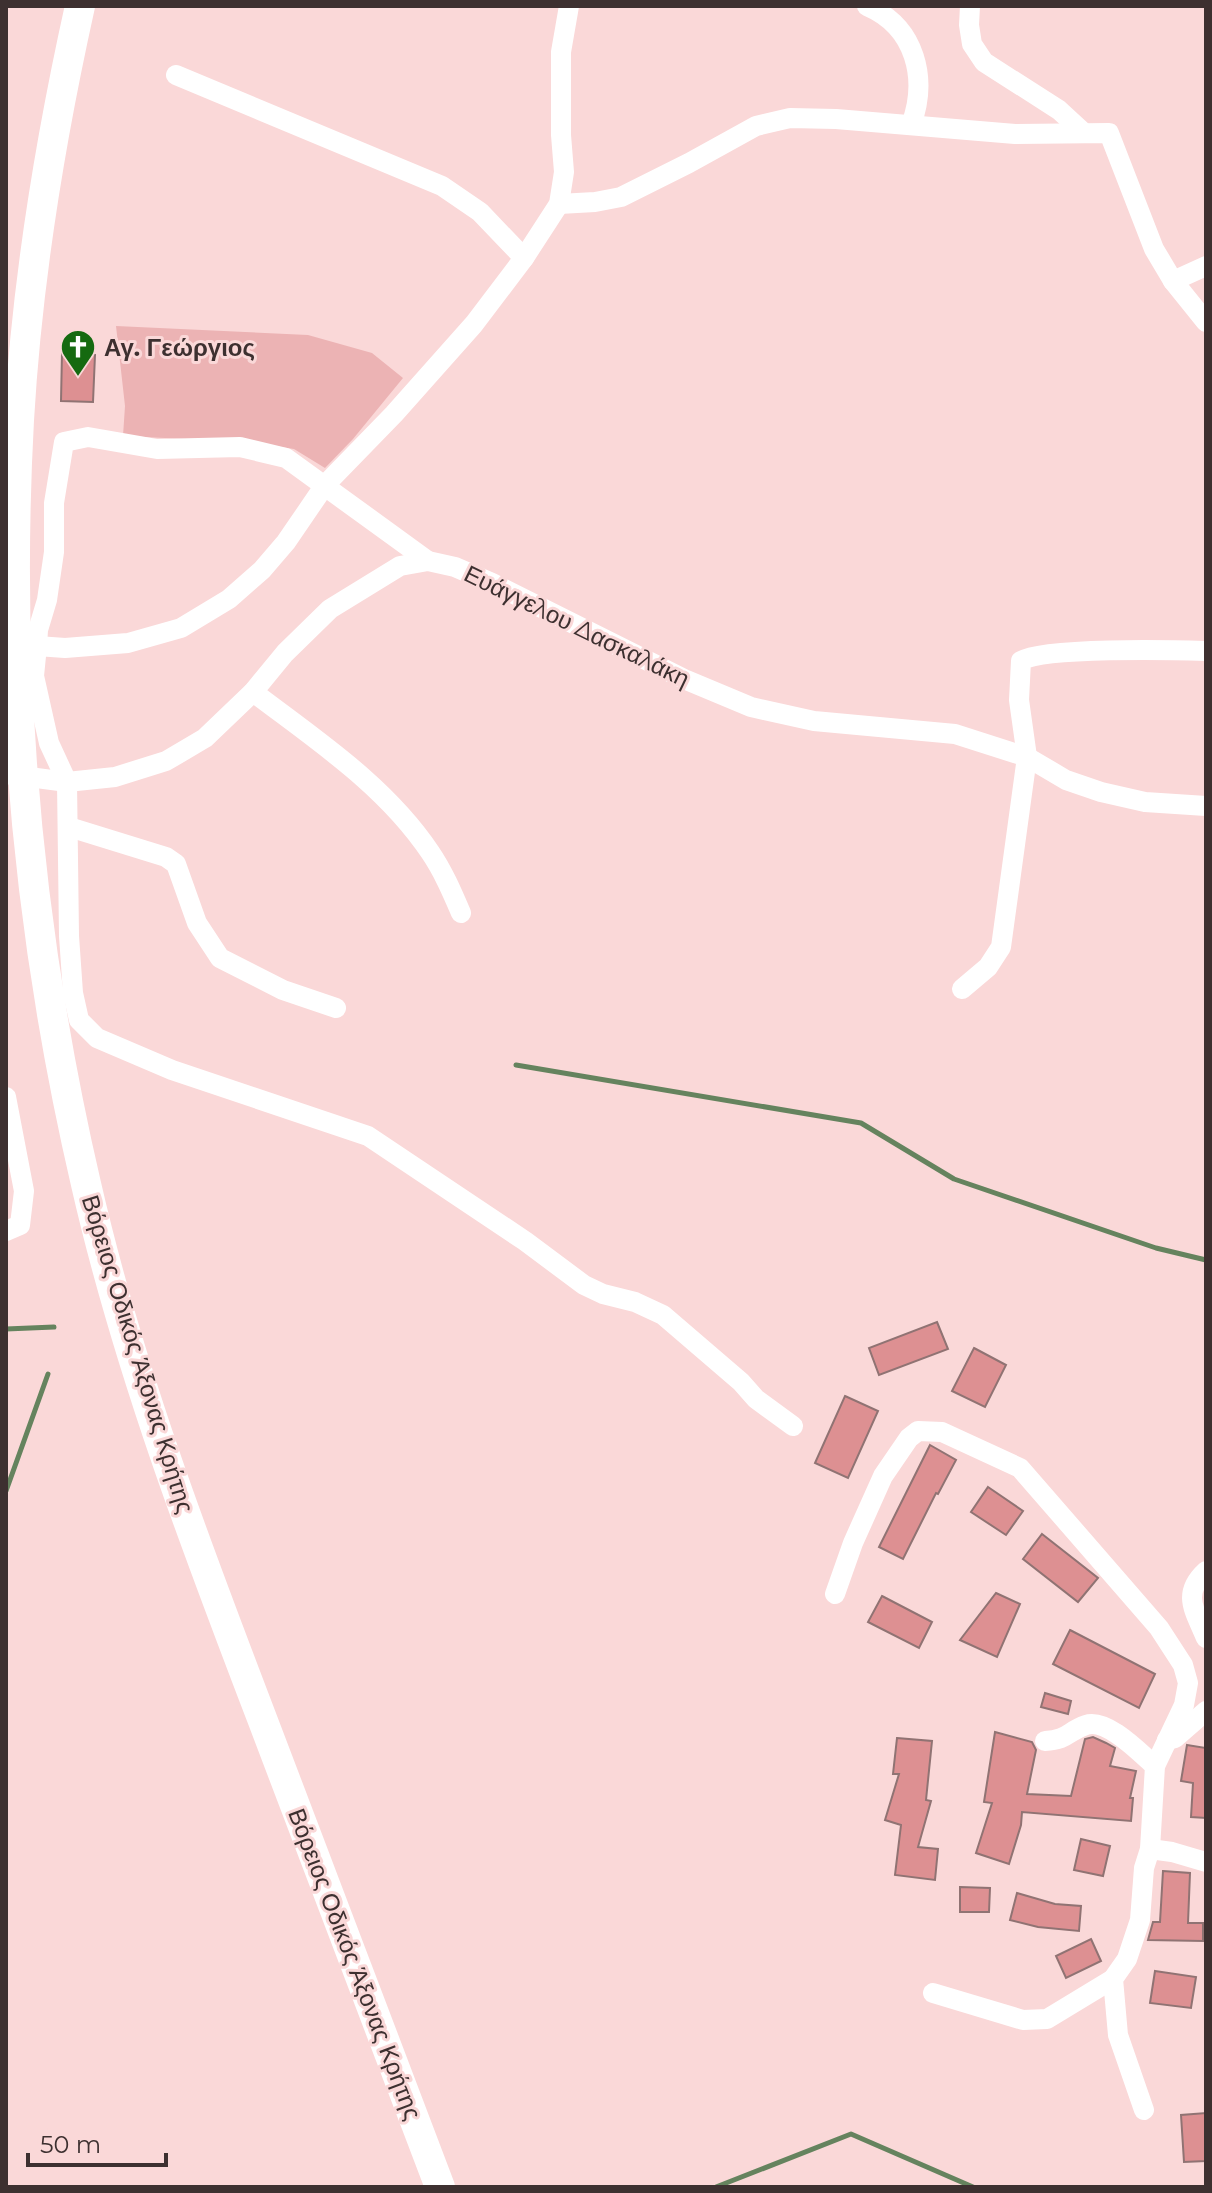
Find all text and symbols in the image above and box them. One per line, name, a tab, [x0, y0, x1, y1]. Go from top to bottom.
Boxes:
church icon: Αγ. Γεώργιος	[59, 328, 97, 378]
place label: Αγ. Γεώργιος	[104, 333, 255, 362]
street label: Ευάγγελου Δασκαλάκη	[460, 559, 694, 693]
street label: Βόρειος Οδικός Άξονας Κρήτης	[76, 1191, 200, 1517]
street label: Βόρειος Οδικός Άξονας Κρήτης	[282, 1804, 428, 2124]
scale bar	[28, 2117, 166, 2167]
text: 50 m	[40, 2130, 101, 2159]

